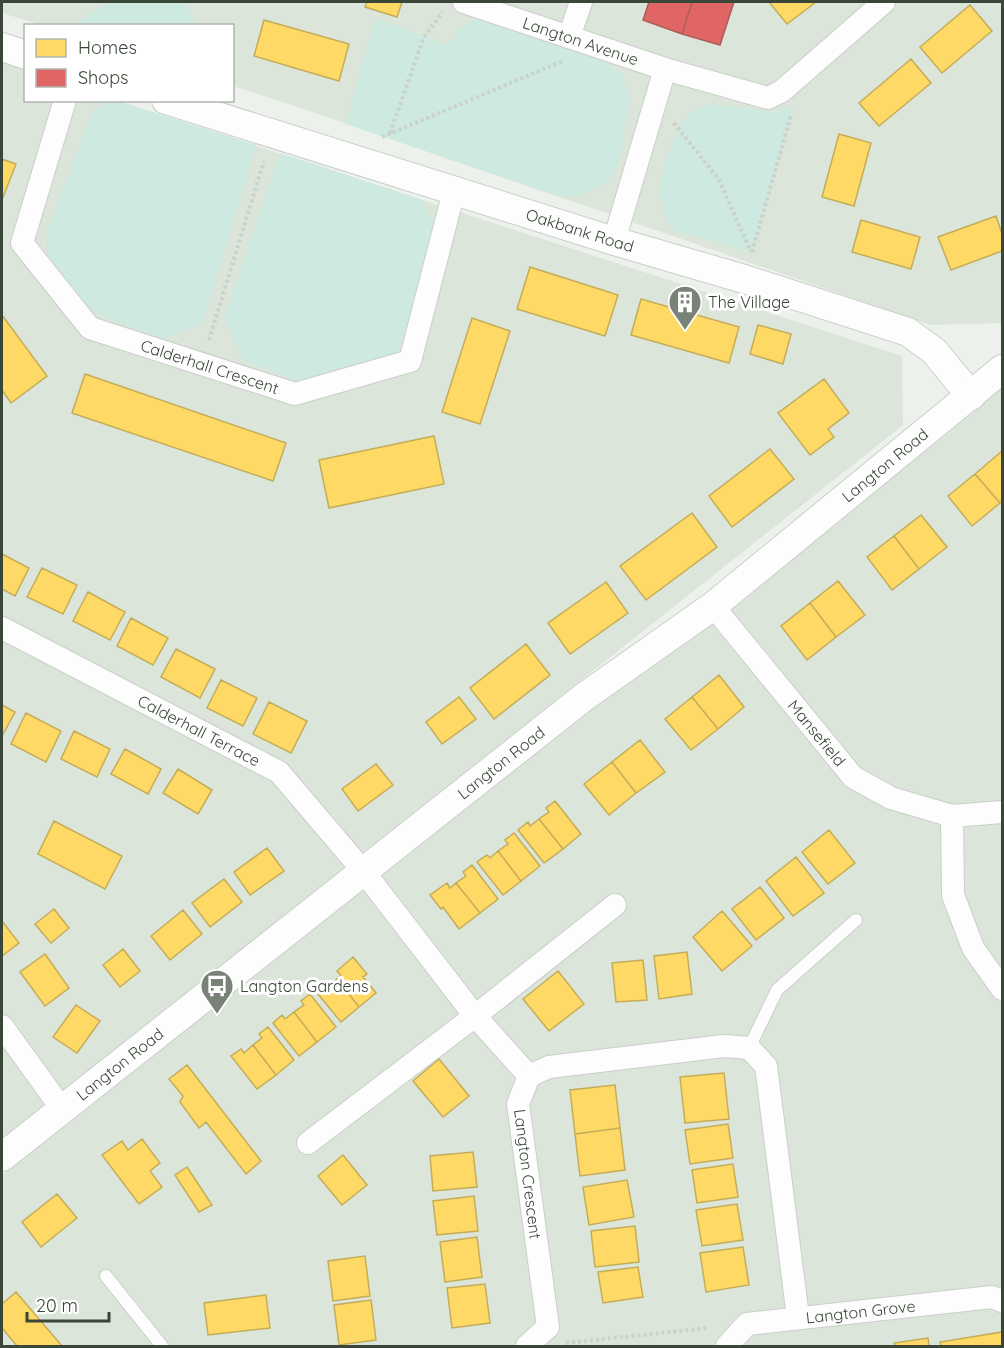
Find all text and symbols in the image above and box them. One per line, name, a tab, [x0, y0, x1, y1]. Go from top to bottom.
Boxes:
street label: Langton Avenue	[520, 12, 641, 69]
legend	[24, 24, 234, 102]
text: Homes	[78, 36, 137, 59]
text: Shops	[78, 66, 129, 89]
street label: Oakbank Road	[524, 204, 636, 256]
building icon: The Village	[667, 284, 703, 331]
place label: The Village	[708, 292, 790, 312]
street label: Calderhall Crescent	[138, 335, 281, 398]
street label: Langton Road	[838, 424, 932, 506]
street label: Calderhall Terrace	[134, 690, 264, 770]
street label: Mansefield	[784, 696, 850, 770]
street label: Langton Road	[453, 722, 549, 803]
bus stop icon: Langton Gardens	[199, 968, 235, 1015]
place label: Langton Gardens	[240, 976, 368, 996]
street label: Langton Road	[72, 1023, 167, 1105]
street label: Langton Crescent	[510, 1108, 546, 1240]
scale bar	[27, 1285, 110, 1323]
text: 20 m	[36, 1294, 78, 1317]
street label: Langton Grove	[805, 1296, 916, 1327]

